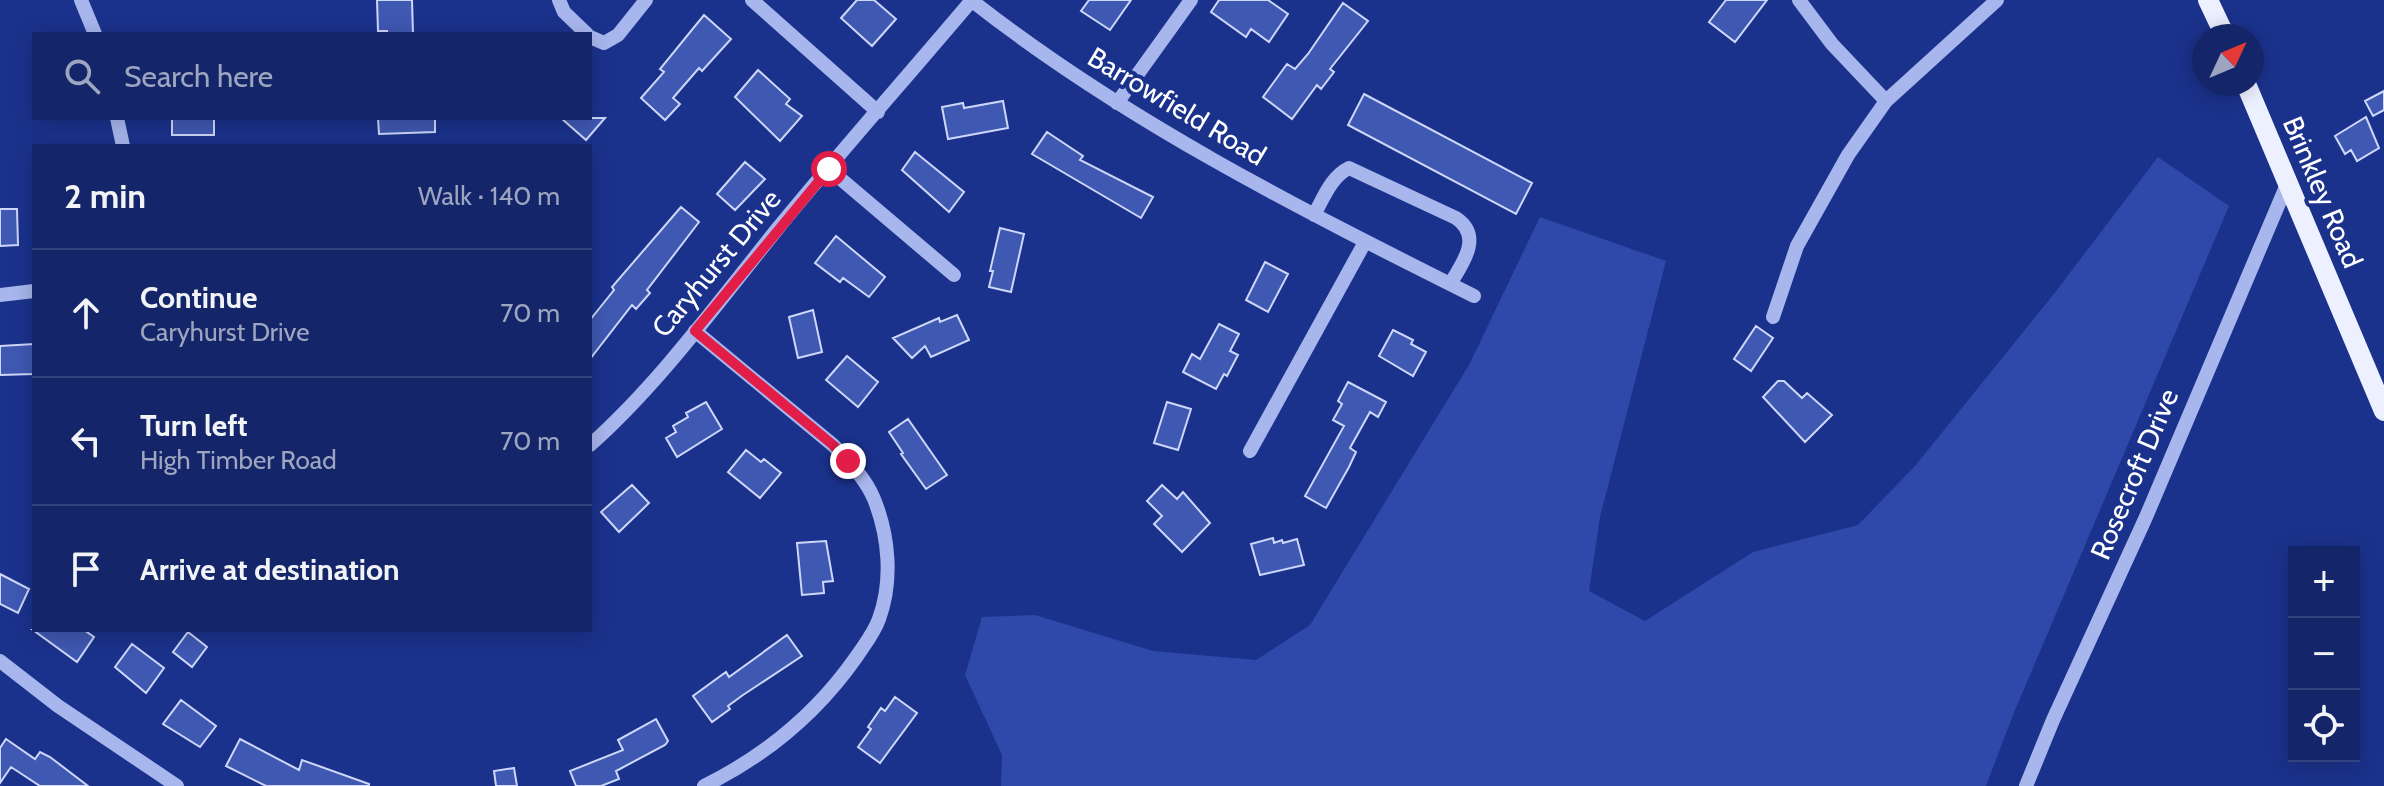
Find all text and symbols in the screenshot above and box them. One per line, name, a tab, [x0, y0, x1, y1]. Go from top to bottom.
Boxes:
north arrow	[2192, 24, 2264, 96]
search box	[32, 32, 592, 120]
street label: Barrowfield Road	[1082, 40, 1272, 172]
icon: search	[60, 54, 104, 98]
text: Search here	[124, 58, 273, 95]
street label: Brinkley Road	[2276, 111, 2370, 273]
route start	[811, 151, 847, 187]
text: 2 min	[64, 175, 146, 217]
text: Walk · 140 m	[418, 180, 560, 212]
street label: Caryhurst Drive	[644, 182, 788, 344]
text: Continue	[140, 279, 257, 316]
icon: ahead	[64, 291, 108, 335]
text: 70 m	[500, 297, 560, 329]
text: Caryhurst Drive	[140, 316, 309, 348]
street label: Rosecroft Drive	[2083, 384, 2185, 564]
text: Turn left	[140, 407, 248, 444]
icon: left	[64, 419, 108, 463]
text: 70 m	[500, 425, 560, 457]
route end	[830, 443, 866, 479]
text: High Timber Road	[140, 444, 337, 476]
map controls	[2288, 546, 2360, 762]
button: +	[2288, 546, 2360, 618]
icon: arrive	[64, 547, 108, 591]
text: Arrive at destination	[140, 551, 400, 588]
button: −	[2288, 618, 2360, 690]
button: locate	[2288, 690, 2360, 762]

